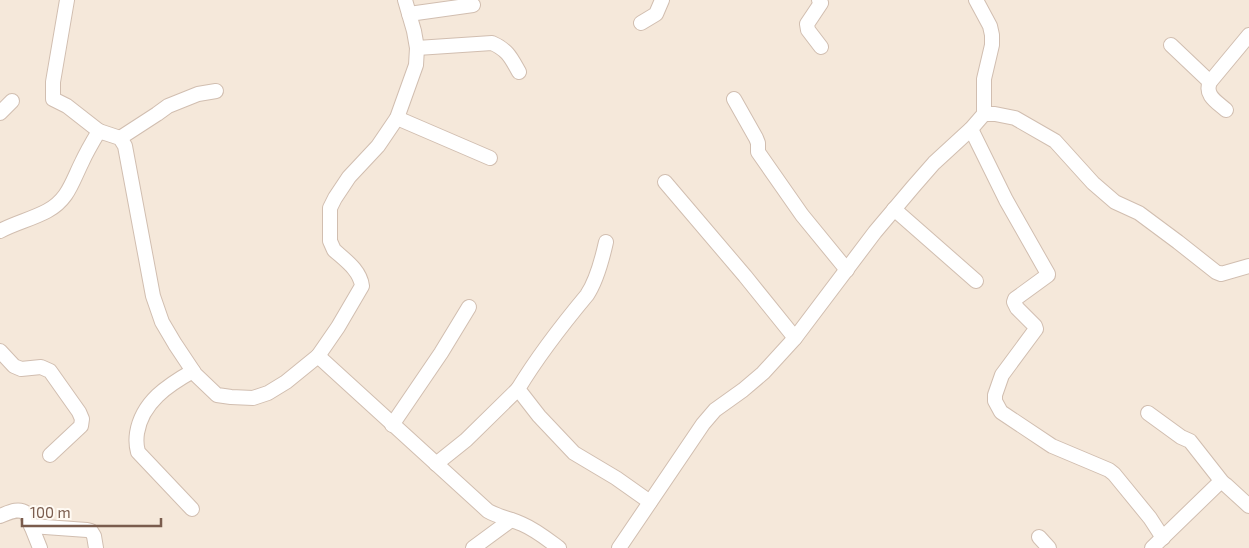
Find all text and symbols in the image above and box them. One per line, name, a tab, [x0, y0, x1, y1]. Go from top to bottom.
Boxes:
scale bar	[22, 496, 161, 528]
text: 100 m	[30, 503, 71, 521]

